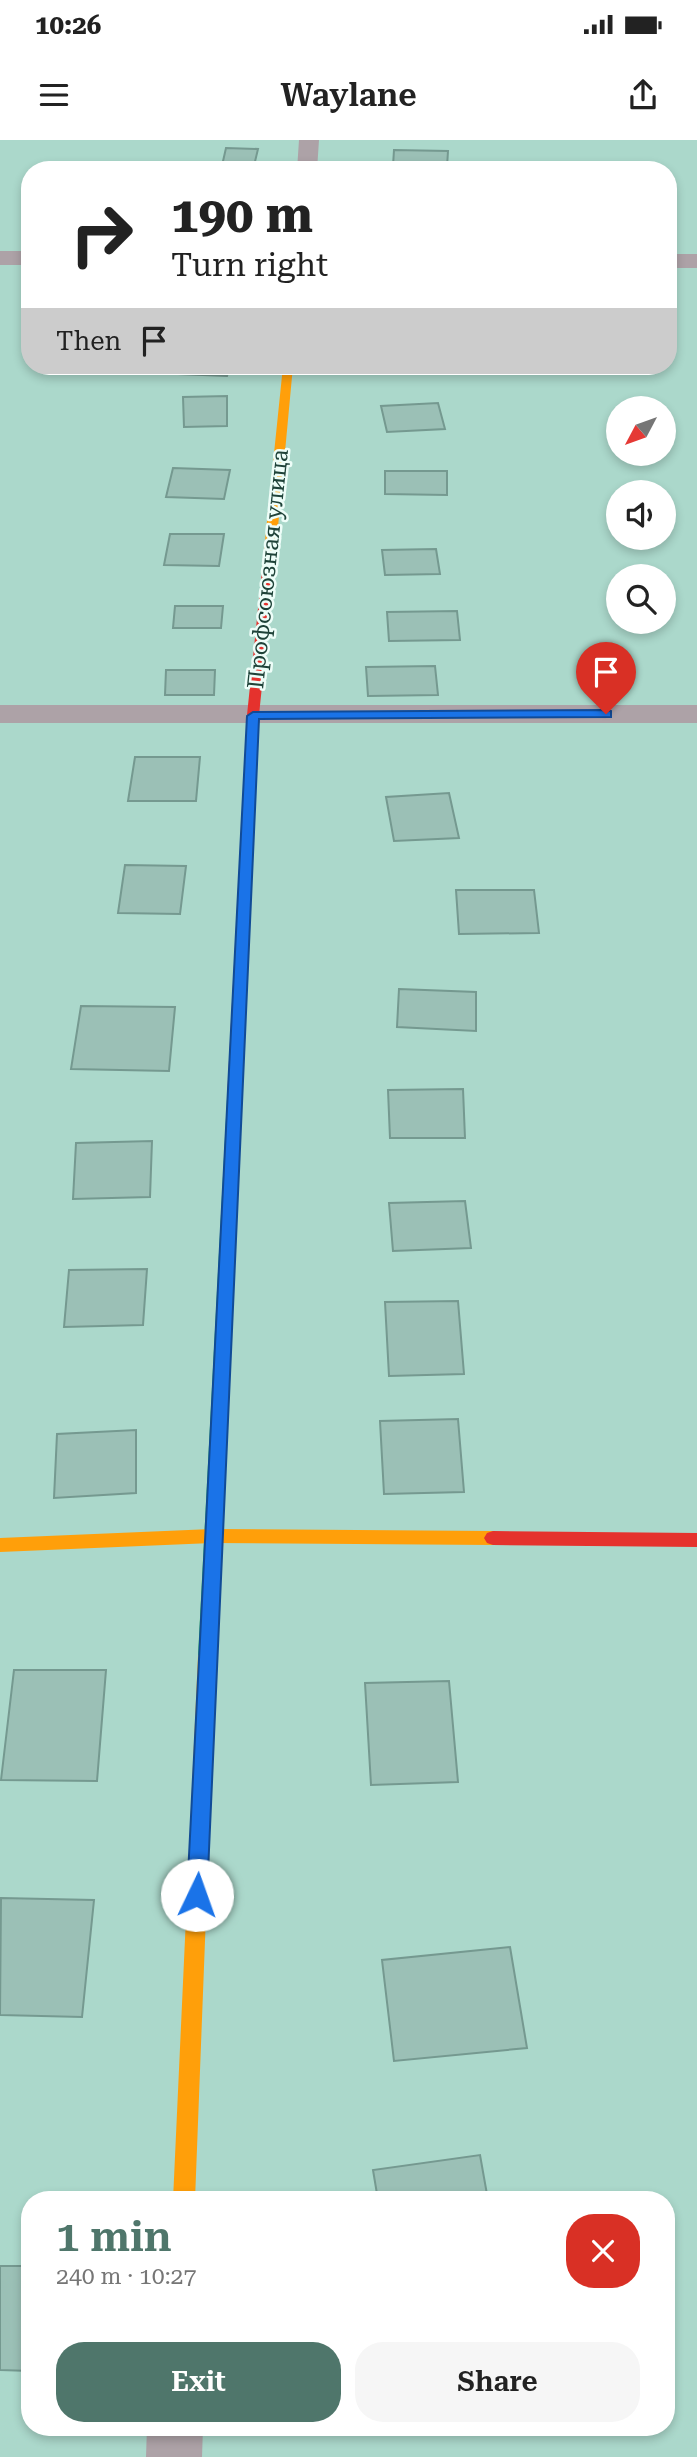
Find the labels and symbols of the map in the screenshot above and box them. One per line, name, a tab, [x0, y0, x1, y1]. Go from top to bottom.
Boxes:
north arrow	[606, 396, 676, 466]
street label: Профсоюзная улица	[242, 447, 294, 690]
pin	[576, 642, 636, 714]
position arrow	[160, 1858, 234, 1932]

